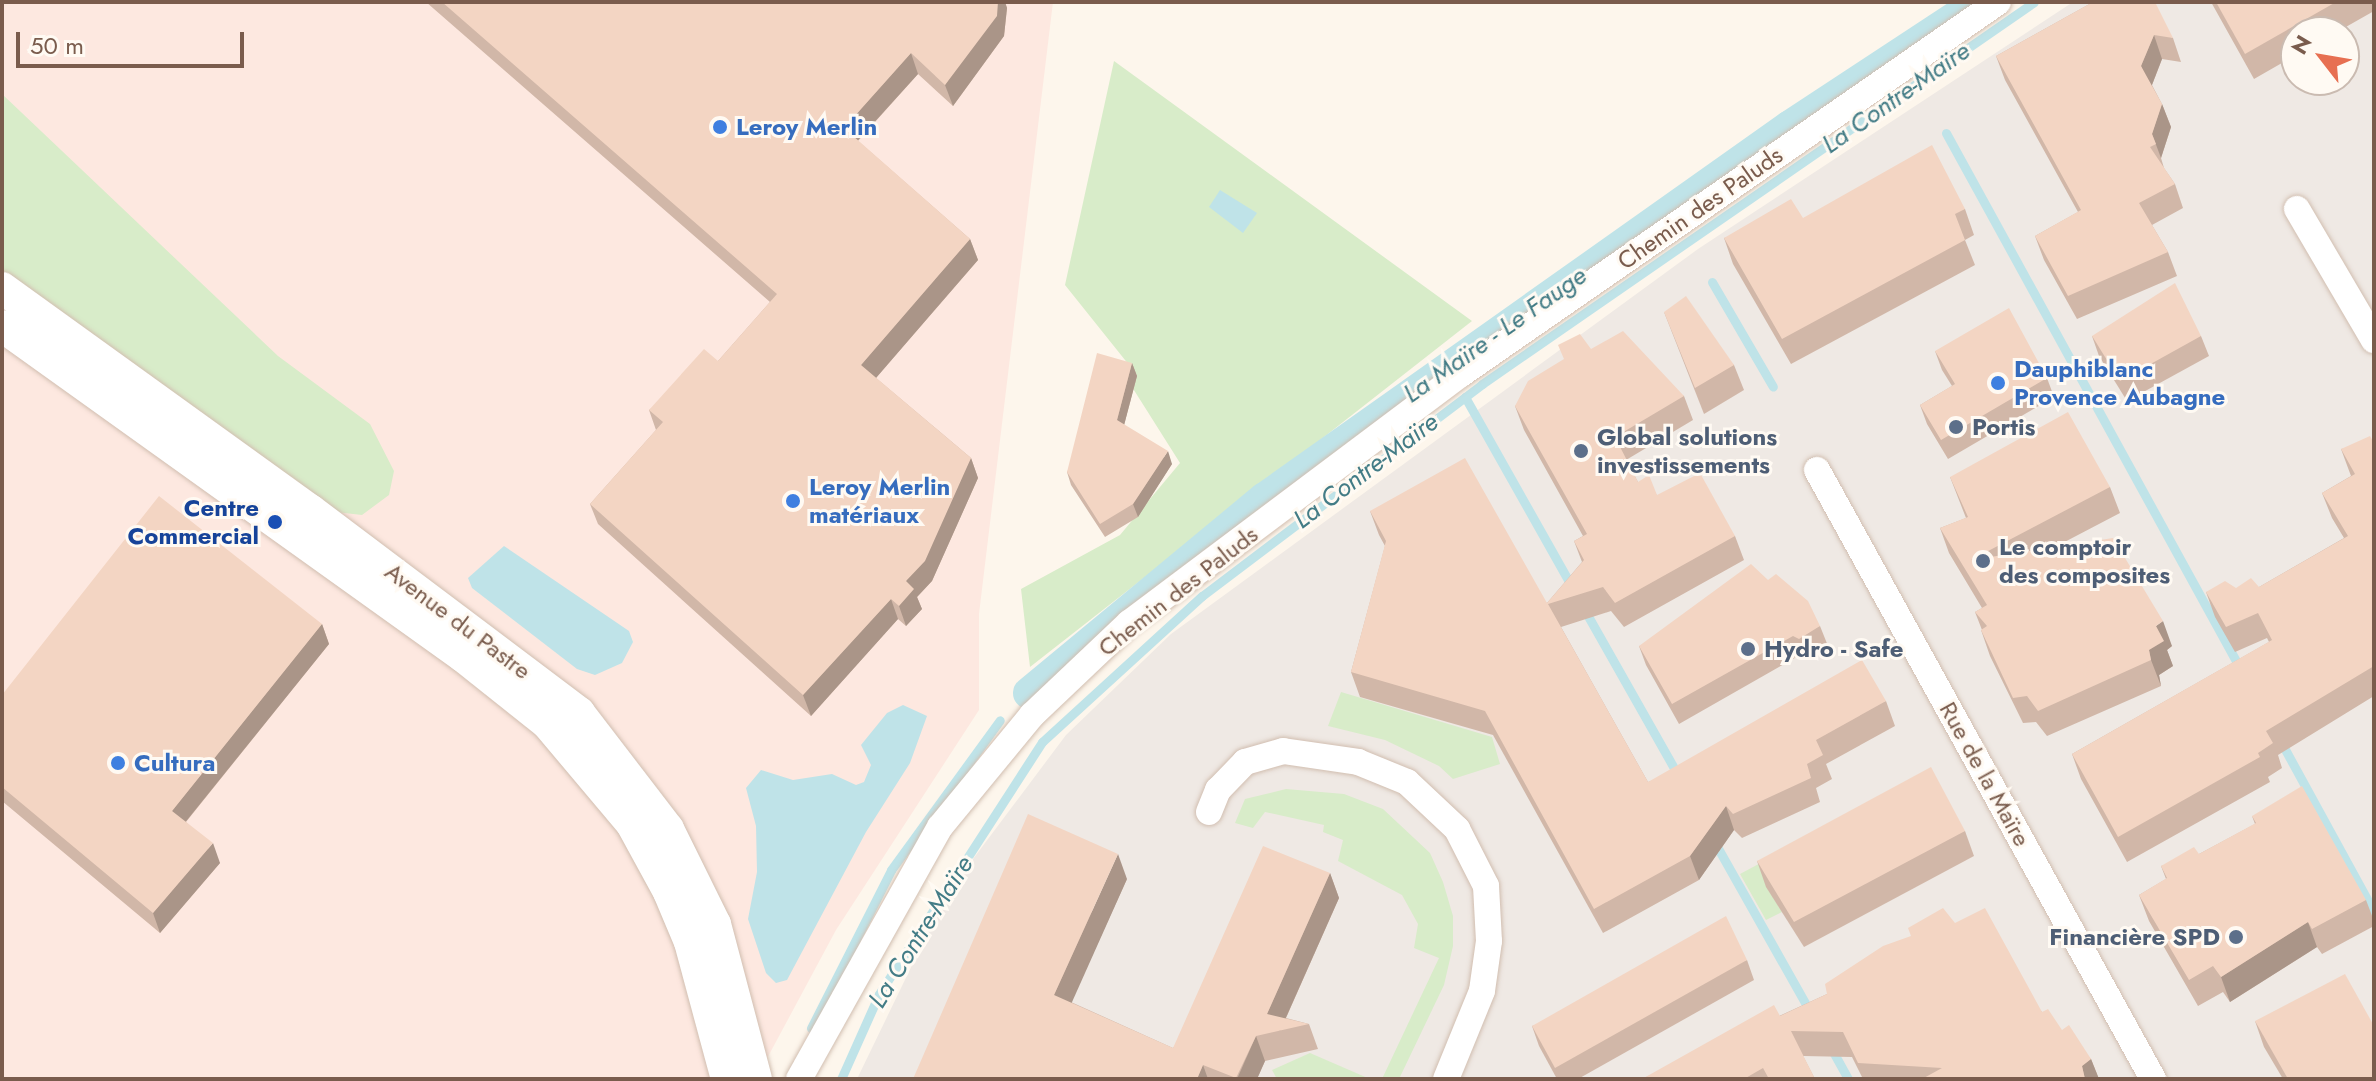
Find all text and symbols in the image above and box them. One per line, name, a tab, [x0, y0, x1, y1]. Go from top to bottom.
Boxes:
scale bar	[20, 16, 248, 66]
north arrow	[2280, 16, 2360, 96]
text: 50 m	[30, 28, 84, 63]
text: N	[2283, 29, 2319, 60]
water label: La Contre-Maïre	[1816, 36, 1976, 160]
place label: Leroy Merlin	[736, 113, 877, 141]
marker: Leroy Merlin	[711, 118, 729, 136]
street label: Chemin des Paluds	[1612, 140, 1788, 276]
water label: La Maïre - Le Fauge	[1398, 260, 1592, 410]
place label: Dauphiblanc Provence Aubagne	[2014, 355, 2225, 411]
marker: Dauphiblanc Provence Aubagne	[1989, 374, 2007, 392]
water label: La Contre-Maïre	[1287, 406, 1445, 536]
place label: Portis	[1972, 413, 2035, 441]
marker: Portis	[1947, 418, 1965, 436]
place label: Global solutions investissements	[1597, 423, 1777, 479]
marker: Global solutions investissements	[1572, 442, 1590, 460]
place label: Leroy Merlin matériaux	[809, 473, 950, 529]
marker: Leroy Merlin matériaux	[784, 492, 802, 510]
place label: Centre Commercial	[128, 494, 259, 550]
marker: Centre Commercial	[266, 513, 284, 531]
street label: Chemin des Paluds	[1092, 520, 1264, 662]
place label: Le comptoir des composites	[1999, 533, 2170, 589]
marker: Le comptoir des composites	[1974, 552, 1992, 570]
street label: Avenue du Pastre	[379, 557, 537, 685]
place label: Hydro - Safe	[1764, 635, 1904, 663]
marker: Hydro - Safe	[1739, 640, 1757, 658]
street label: Rue de la Maïre	[1933, 697, 2037, 851]
place label: Cultura	[134, 749, 215, 777]
marker: Cultura	[109, 754, 127, 772]
water label: La Contre-Maïre	[862, 850, 980, 1014]
place label: Financière SPD	[2049, 923, 2220, 951]
marker: Financière SPD	[2227, 928, 2245, 946]

